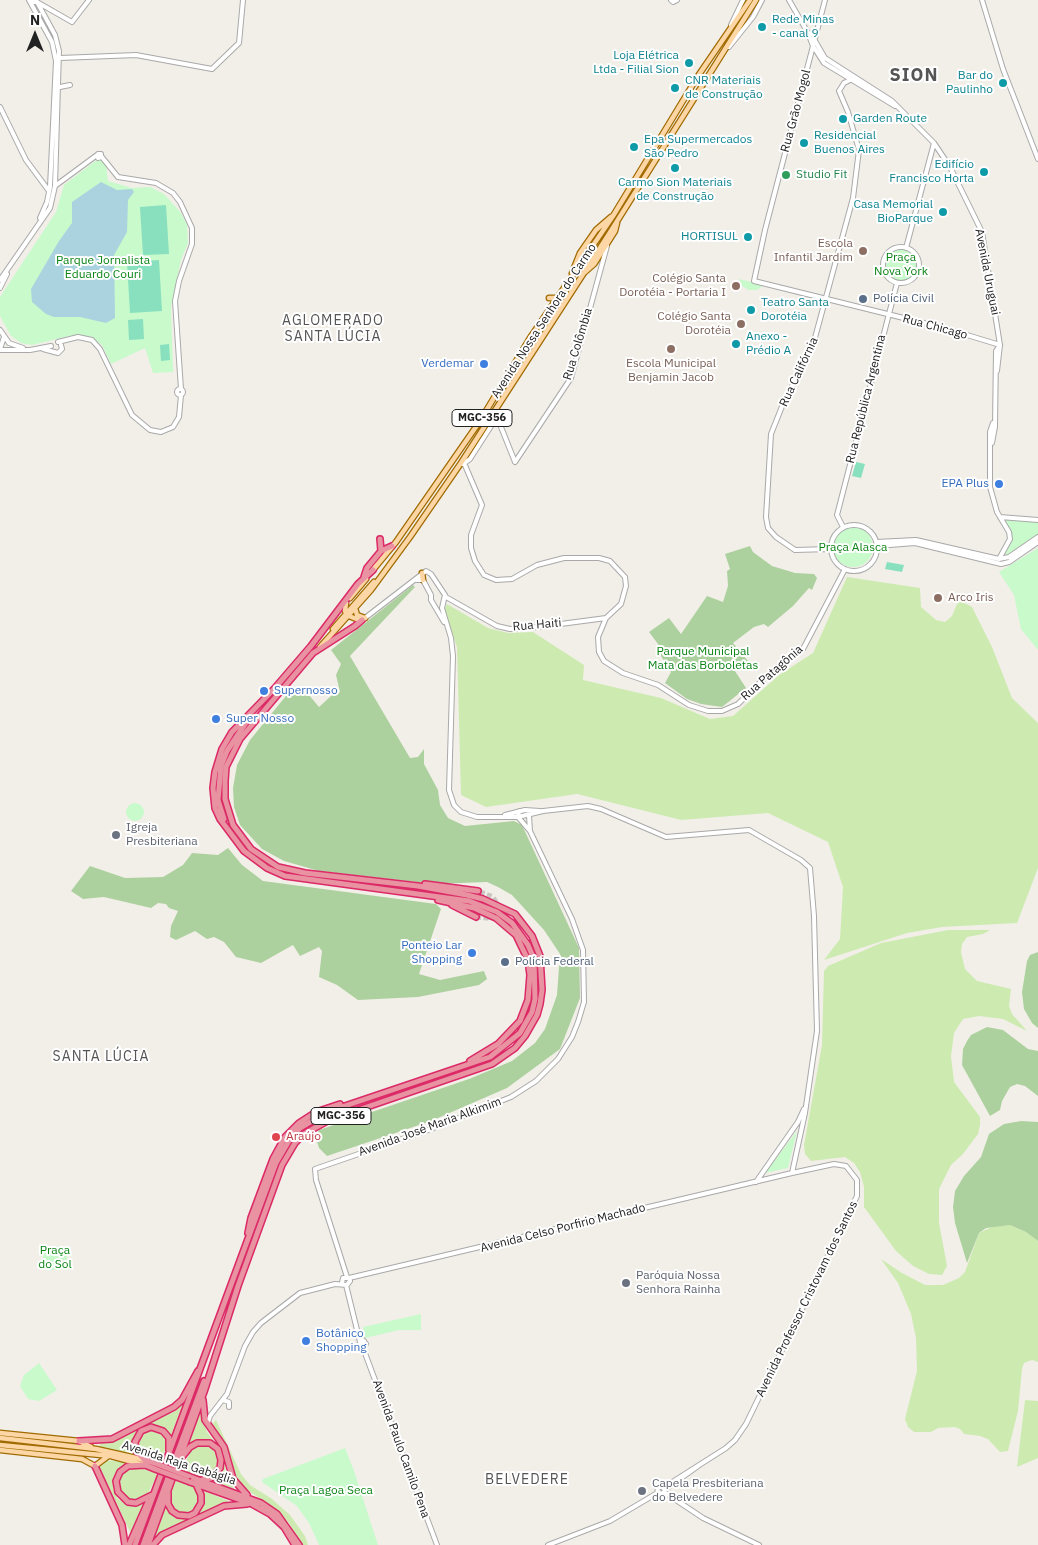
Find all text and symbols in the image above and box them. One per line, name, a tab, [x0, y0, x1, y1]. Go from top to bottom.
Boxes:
north arrow	[10, 10, 60, 60]
text: N	[30, 11, 40, 29]
place label: Rede Minas - canal 9	[772, 13, 834, 41]
marker: Rede Minas - canal 9	[756, 21, 768, 33]
place label: Loja Elétrica Ltda - Filial Sion	[593, 49, 679, 77]
marker: Loja Elétrica Ltda - Filial Sion	[683, 57, 695, 69]
district label: SION	[889, 65, 939, 87]
street label: Rua Grão Mogol	[778, 68, 814, 154]
place label: Bar do Paulinho	[946, 69, 993, 97]
place label: CNR Materiais de Construção	[685, 74, 763, 102]
marker: Bar do Paulinho	[997, 77, 1009, 89]
marker: CNR Materiais de Construção	[669, 82, 681, 94]
place label: Garden Route	[853, 112, 927, 126]
marker: Garden Route	[837, 113, 849, 125]
place label: Residencial Buenos Aires	[814, 129, 885, 157]
place label: Epa Supermercados São Pedro	[644, 133, 752, 161]
marker: Residencial Buenos Aires	[798, 137, 810, 149]
marker: Epa Supermercados São Pedro	[628, 141, 640, 153]
place label: Edifício Francisco Horta	[889, 158, 974, 186]
marker: Carmo Sion Materiais de Construção	[669, 162, 681, 174]
marker: Edifício Francisco Horta	[978, 166, 990, 178]
place label: Studio Fit	[796, 168, 847, 182]
marker: Studio Fit	[780, 169, 792, 181]
place label: Carmo Sion Materiais de Construção	[618, 176, 732, 204]
place label: Casa Memorial BioParque	[853, 198, 933, 226]
marker: Casa Memorial BioParque	[937, 206, 949, 218]
street label: Avenida Uruguai	[972, 228, 1002, 316]
place label: HORTISUL	[681, 230, 738, 244]
marker: HORTISUL	[742, 231, 754, 243]
place label: Escola Infantil Jardim	[774, 237, 853, 265]
street label: Avenida Nossa Senhora do Carmo	[489, 241, 599, 401]
marker: Escola Infantil Jardim	[857, 245, 869, 257]
park label: Praça Nova York	[874, 251, 928, 279]
park label: Parque Jornalista Eduardo Couri	[56, 254, 150, 282]
place label: Colégio Santa Dorotéia - Portaria I	[619, 272, 726, 300]
marker: Colégio Santa Dorotéia - Portaria I	[730, 280, 742, 292]
place label: Polícia Civil	[873, 292, 934, 306]
marker: Polícia Civil	[857, 293, 869, 305]
place label: Teatro Santa Dorotéia	[761, 296, 829, 324]
marker: Teatro Santa Dorotéia	[745, 304, 757, 316]
street label: Rua Colômbia	[560, 306, 596, 382]
place label: Colégio Santa Dorotéia	[657, 310, 731, 338]
street label: Rua Chicago	[901, 311, 969, 343]
district label: AGLOMERADO SANTA LÚCIA	[281, 313, 385, 346]
marker: Colégio Santa Dorotéia	[735, 318, 747, 330]
place label: Anexo - Prédio A	[746, 330, 791, 358]
street label: Rua República Argentina	[843, 333, 889, 465]
street label: Rua Califórnia	[777, 335, 821, 409]
marker: Anexo - Prédio A	[730, 338, 742, 350]
marker: Escola Municipal Benjamin Jacob	[665, 343, 677, 355]
place label: Verdemar	[421, 357, 474, 371]
place label: Escola Municipal Benjamin Jacob	[626, 357, 716, 385]
marker: Verdemar	[478, 358, 490, 370]
road number: MGC-356	[452, 409, 512, 426]
place label: EPA Plus	[942, 477, 989, 491]
marker: EPA Plus	[993, 478, 1005, 490]
park label: Praça Alasca	[819, 541, 887, 555]
place label: Arco Iris	[948, 591, 994, 605]
marker: Arco Iris	[932, 592, 944, 604]
street label: Rua Haiti	[512, 616, 562, 634]
street label: Rua Patagônia	[738, 642, 806, 704]
park label: Parque Municipal Mata das Borboletas	[648, 645, 758, 673]
place label: Supernosso	[274, 684, 338, 698]
marker: Supernosso	[258, 685, 270, 697]
place label: Super Nosso	[226, 712, 294, 726]
marker: Super Nosso	[210, 713, 222, 725]
place label: Igreja Presbiteriana	[126, 821, 198, 849]
marker: Igreja Presbiteriana	[110, 829, 122, 841]
place label: Ponteio Lar Shopping	[401, 939, 462, 967]
marker: Ponteio Lar Shopping	[466, 947, 478, 959]
place label: Polícia Federal	[515, 955, 594, 969]
marker: Polícia Federal	[499, 956, 511, 968]
district label: SANTA LÚCIA	[51, 1049, 151, 1065]
street label: Avenida José Maria Alkimim	[357, 1094, 503, 1160]
road number: MGC-356	[311, 1108, 371, 1124]
place label: Araújo	[286, 1130, 321, 1144]
marker: Araújo	[270, 1131, 282, 1143]
street label: Avenida Professor Cristovam dos Santos	[753, 1199, 861, 1399]
street label: Avenida Celso Porfirio Machado	[479, 1200, 647, 1256]
park label: Praça do Sol	[38, 1244, 72, 1272]
place label: Paróquia Nossa Senhora Rainha	[636, 1269, 721, 1297]
marker: Paróquia Nossa Senhora Rainha	[620, 1277, 632, 1289]
place label: Botânico Shopping	[316, 1327, 367, 1355]
marker: Botânico Shopping	[300, 1335, 312, 1347]
street label: Avenida Paulo Camilo Pena	[369, 1378, 433, 1520]
street label: Avenida Raja Gabáglia	[120, 1438, 238, 1488]
district label: BELVEDERE	[484, 1472, 570, 1488]
place label: Capela Presbiteriana do Belvedere	[652, 1477, 764, 1505]
park label: Praça Lagoa Seca	[279, 1484, 373, 1498]
marker: Capela Presbiteriana do Belvedere	[636, 1485, 648, 1497]

